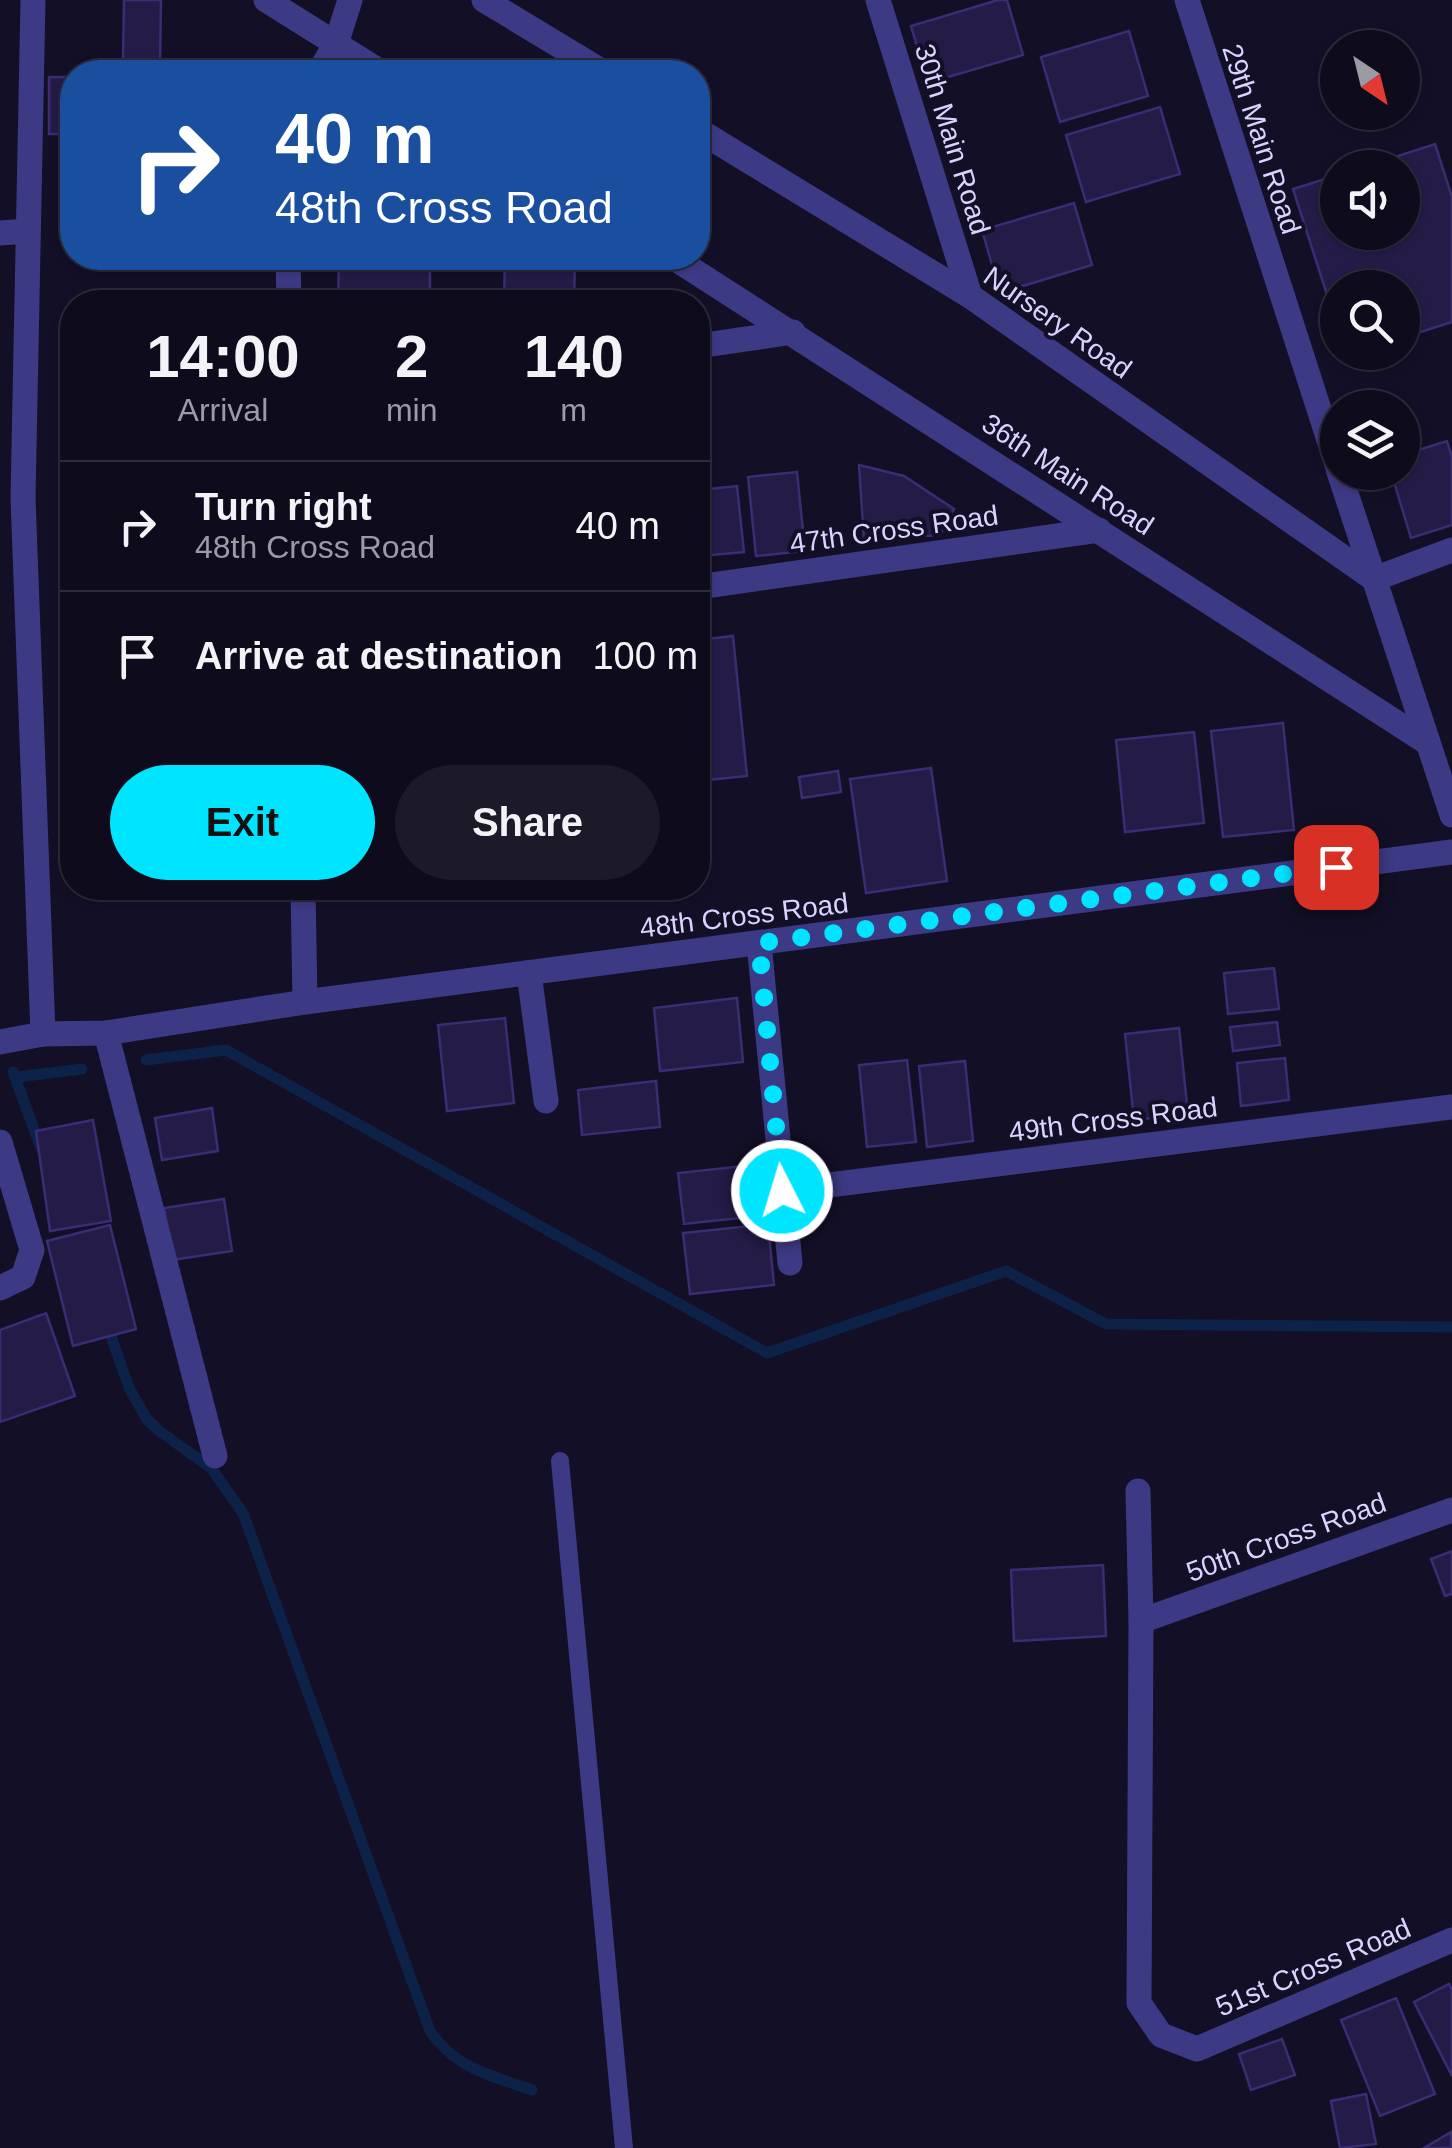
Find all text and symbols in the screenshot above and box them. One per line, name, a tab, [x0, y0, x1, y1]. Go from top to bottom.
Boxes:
north arrow	[1320, 30, 1420, 130]
map controls	[1320, 30, 1420, 490]
street label: 30th Main Road	[909, 40, 996, 238]
street label: 29th Main Road	[1216, 40, 1307, 238]
icon: right	[110, 100, 240, 230]
text: 40 m	[275, 100, 435, 178]
button: sound	[1320, 150, 1420, 250]
text: 48th Cross Road	[275, 182, 613, 233]
street label: Nursery Road	[978, 260, 1137, 385]
button: search	[1320, 270, 1420, 370]
text: 14:00	[146, 323, 300, 390]
text: 2	[395, 323, 428, 390]
text: 140	[524, 323, 624, 390]
button: layers	[1320, 390, 1420, 490]
text: Arrival	[178, 392, 268, 428]
text: min	[386, 392, 437, 428]
text: m	[560, 392, 587, 428]
street label: 36th Main Road	[976, 408, 1159, 541]
text: Turn right	[195, 486, 372, 528]
icon: right	[110, 499, 165, 554]
street label: 47th Cross Road	[788, 500, 1000, 559]
text: 40 m	[576, 505, 660, 547]
text: 48th Cross Road	[195, 529, 435, 565]
icon: arrive	[110, 629, 165, 684]
text: Arrive at destination	[195, 635, 562, 677]
text: 100 m	[592, 635, 698, 677]
button: Exit	[110, 765, 375, 880]
button: Share	[395, 765, 660, 880]
pin	[1294, 825, 1379, 910]
icon: arrive	[1309, 840, 1364, 895]
street label: 48th Cross Road	[638, 887, 850, 944]
street label: 49th Cross Road	[1007, 1091, 1219, 1148]
position arrow	[730, 1139, 834, 1243]
street label: 50th Cross Road	[1182, 1487, 1390, 1588]
street label: 51st Cross Road	[1211, 1912, 1415, 2022]

